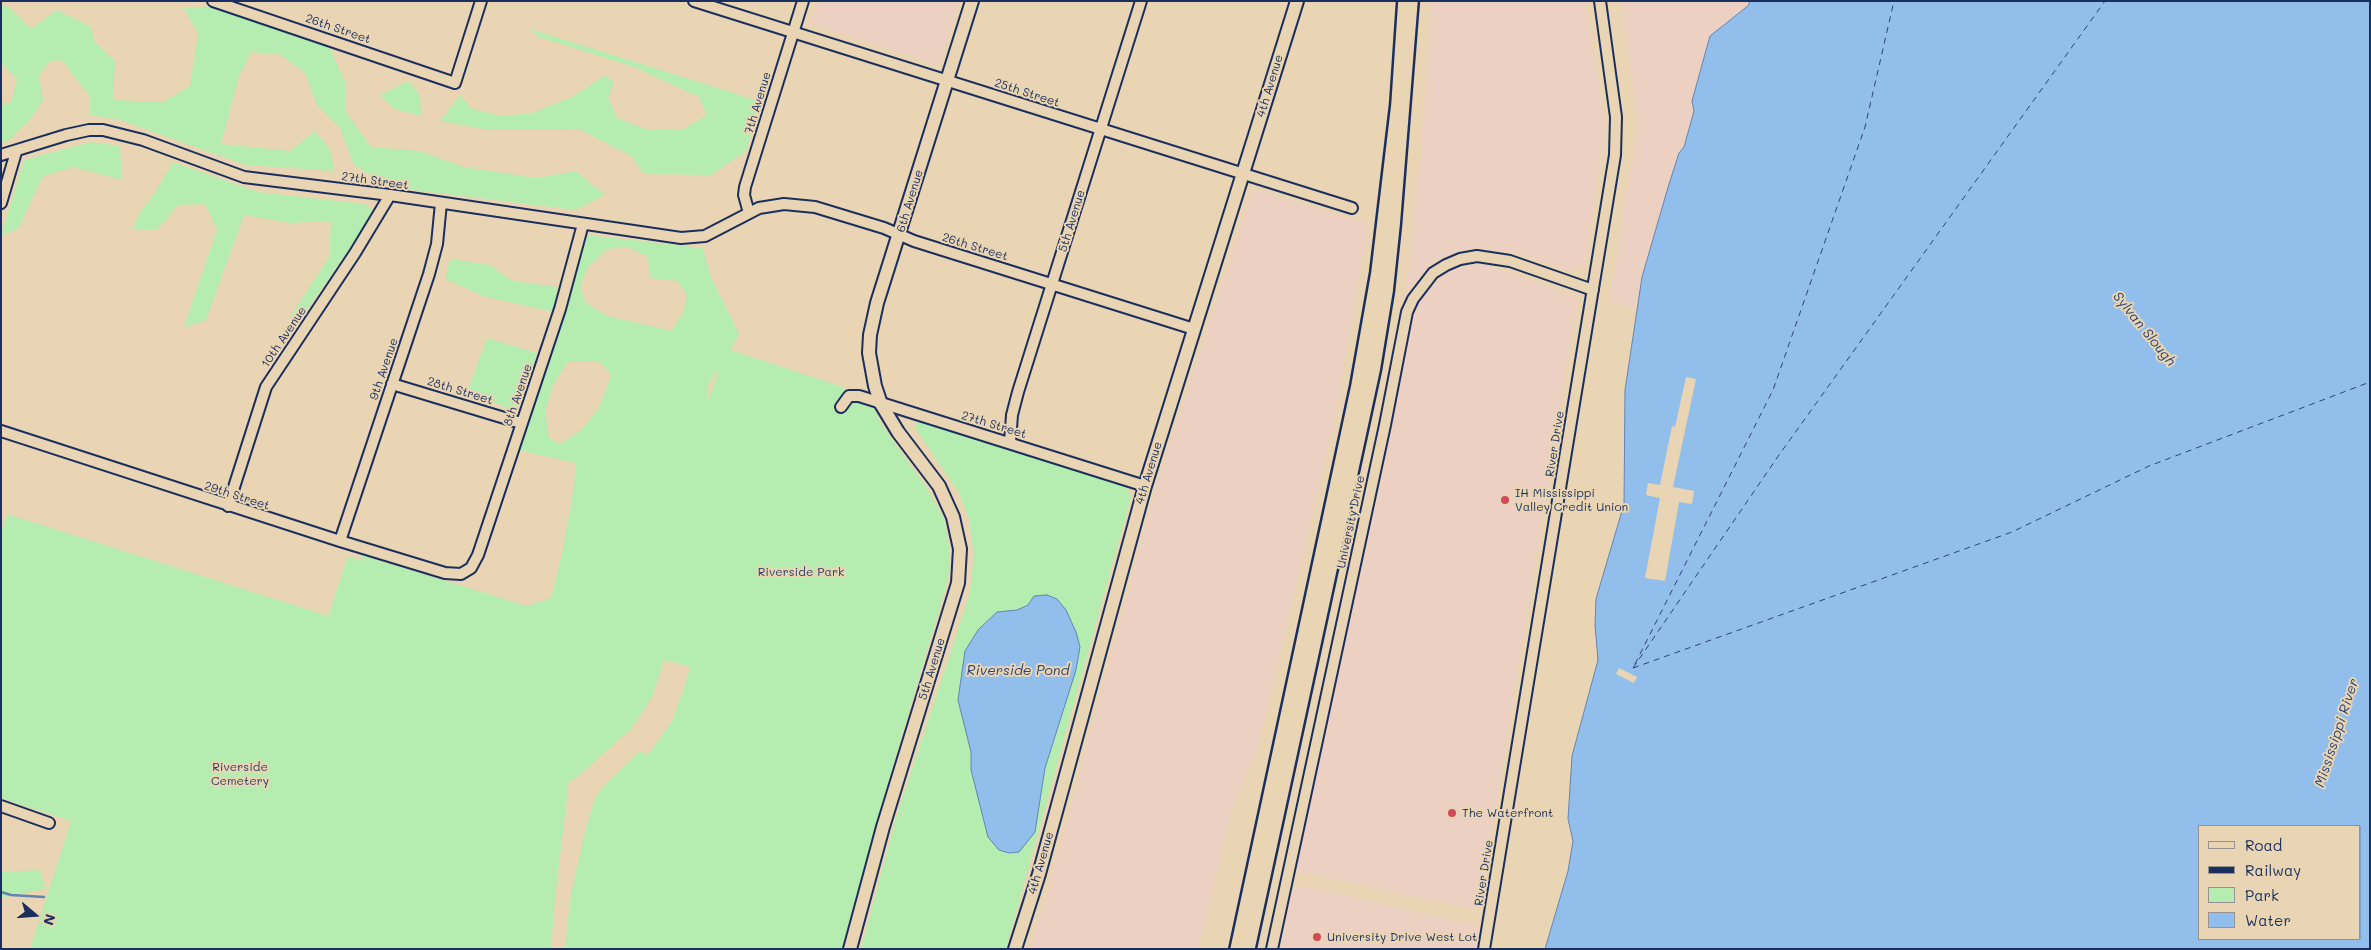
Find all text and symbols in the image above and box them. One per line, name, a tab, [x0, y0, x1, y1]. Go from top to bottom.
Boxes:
street label: 26th Street	[304, 11, 372, 47]
street label: 4th Avenue	[1254, 53, 1286, 119]
street label: 7th Avenue	[742, 70, 774, 136]
street label: 25th Street	[993, 76, 1061, 110]
street label: 6th Avenue	[894, 168, 926, 234]
street label: 27th Street	[341, 169, 409, 193]
street label: 5th Avenue	[1056, 188, 1088, 254]
street label: 26th Street	[940, 230, 1010, 264]
water label: Sylvan Slough	[2109, 289, 2179, 369]
street label: 10th Avenue	[258, 304, 310, 370]
street label: 9th Avenue	[367, 336, 401, 402]
street label: 8th Avenue	[501, 362, 535, 428]
street label: 28th Street	[425, 374, 495, 408]
street label: 27th Street	[960, 408, 1028, 442]
street label: River Drive	[1543, 410, 1567, 478]
street label: 4th Avenue	[1133, 440, 1165, 506]
street label: University Drive	[1334, 474, 1368, 570]
street label: 29th Street	[203, 479, 271, 513]
place label: IH Mississippi Valley Credit Union	[1515, 486, 1628, 514]
marker: IH Mississippi Valley Credit Union	[1499, 494, 1511, 506]
park label: Riverside Park	[758, 565, 844, 579]
street label: 5th Avenue	[916, 636, 948, 702]
water label: Riverside Pond	[967, 663, 1069, 679]
water label: Mississippi River	[2311, 676, 2363, 790]
park label: Riverside Cemetery	[211, 760, 269, 788]
place label: The Waterfront	[1462, 806, 1553, 820]
marker: The Waterfront	[1446, 807, 1458, 819]
legend	[2198, 825, 2361, 940]
street label: 4th Avenue	[1025, 830, 1057, 896]
text: Road	[2245, 835, 2282, 855]
street label: River Drive	[1472, 839, 1496, 907]
text: Railway	[2245, 860, 2301, 880]
text: Park	[2245, 885, 2279, 905]
north arrow	[10, 890, 60, 940]
text: Water	[2245, 910, 2291, 930]
text: N	[39, 912, 60, 928]
place label: University Drive West Lot	[1327, 930, 1477, 944]
marker: University Drive West Lot	[1311, 931, 1323, 943]

